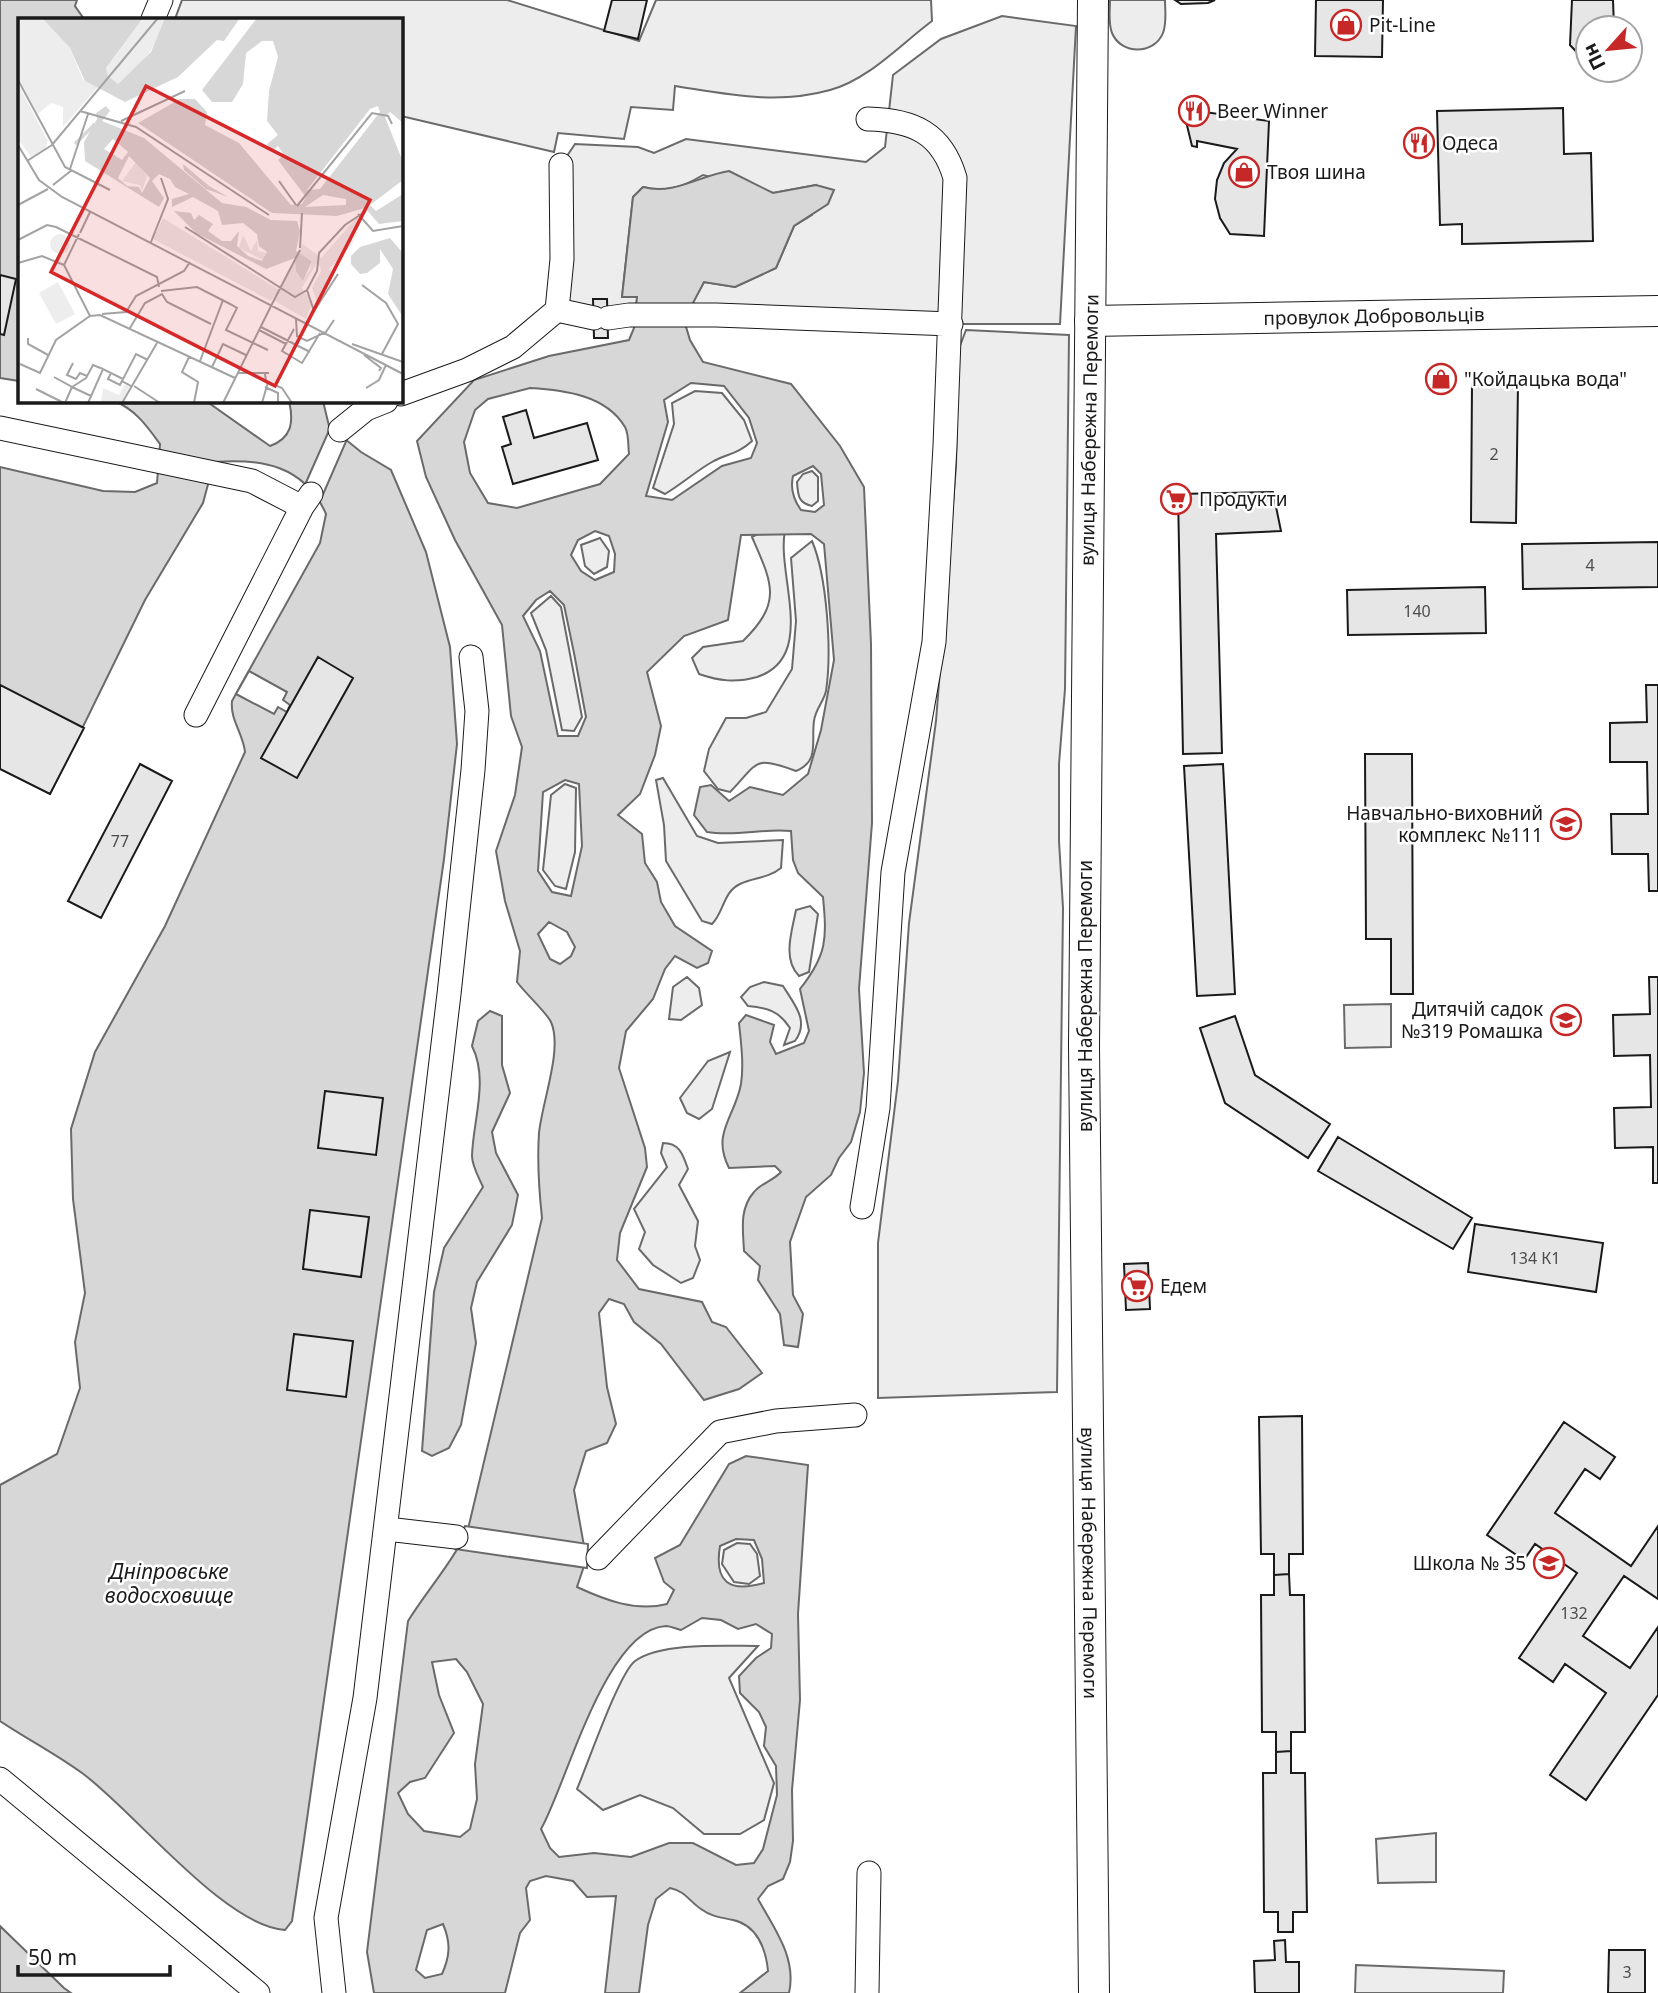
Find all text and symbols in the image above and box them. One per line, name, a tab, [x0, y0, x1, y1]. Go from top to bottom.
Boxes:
shop icon: Pit-Line	[1329, 8, 1363, 42]
place label: Pit-Line	[1369, 12, 1436, 38]
north arrow	[1574, 14, 1644, 84]
inset map	[18, 18, 402, 402]
text: Пн	[1576, 39, 1612, 75]
restaurant icon: Beer Winner	[1177, 94, 1211, 128]
place label: Beer Winner	[1217, 98, 1328, 124]
restaurant icon: Одеса	[1402, 126, 1436, 160]
place label: Одеса	[1442, 130, 1498, 156]
shop icon: Твоя шина	[1227, 155, 1261, 189]
place label: Твоя шина	[1267, 159, 1366, 185]
street label: вулиця Набережна Перемоги	[1074, 294, 1104, 566]
street label: провулок Добровольців	[1263, 301, 1485, 331]
shop icon: "Койдацька вода"	[1424, 362, 1458, 396]
place label: "Койдацька вода"	[1464, 366, 1627, 392]
house number: 2	[1489, 443, 1499, 465]
supermarket icon: Продукти	[1159, 482, 1193, 516]
place label: Продукти	[1199, 486, 1288, 512]
house number: 4	[1585, 554, 1595, 576]
house number: 140	[1403, 600, 1431, 622]
place label: Навчально-виховний комплекс №111	[1346, 800, 1543, 848]
school or university icon: Навчально-виховний комплекс №111	[1549, 807, 1583, 841]
house number: 77	[111, 830, 129, 852]
street label: вулиця Набережна Перемоги	[1072, 860, 1098, 1132]
place label: Дитячій садок №319 Ромашка	[1401, 996, 1543, 1044]
school or university icon: Дитячій садок №319 Ромашка	[1549, 1003, 1583, 1037]
house number: 134 К1	[1510, 1247, 1560, 1269]
supermarket icon: Едем	[1120, 1269, 1154, 1303]
place label: Едем	[1160, 1273, 1207, 1299]
street label: вулиця Набережна Перемоги	[1075, 1427, 1104, 1699]
school or university icon: Школа № 35	[1532, 1546, 1566, 1580]
place label: Школа № 35	[1413, 1550, 1526, 1576]
water label: Дніпровське водосховище	[105, 1557, 233, 1609]
house number: 132	[1560, 1602, 1588, 1624]
scale bar	[18, 1934, 170, 1978]
text: 50 m	[28, 1943, 77, 1971]
house number: 3	[1622, 1961, 1632, 1983]

